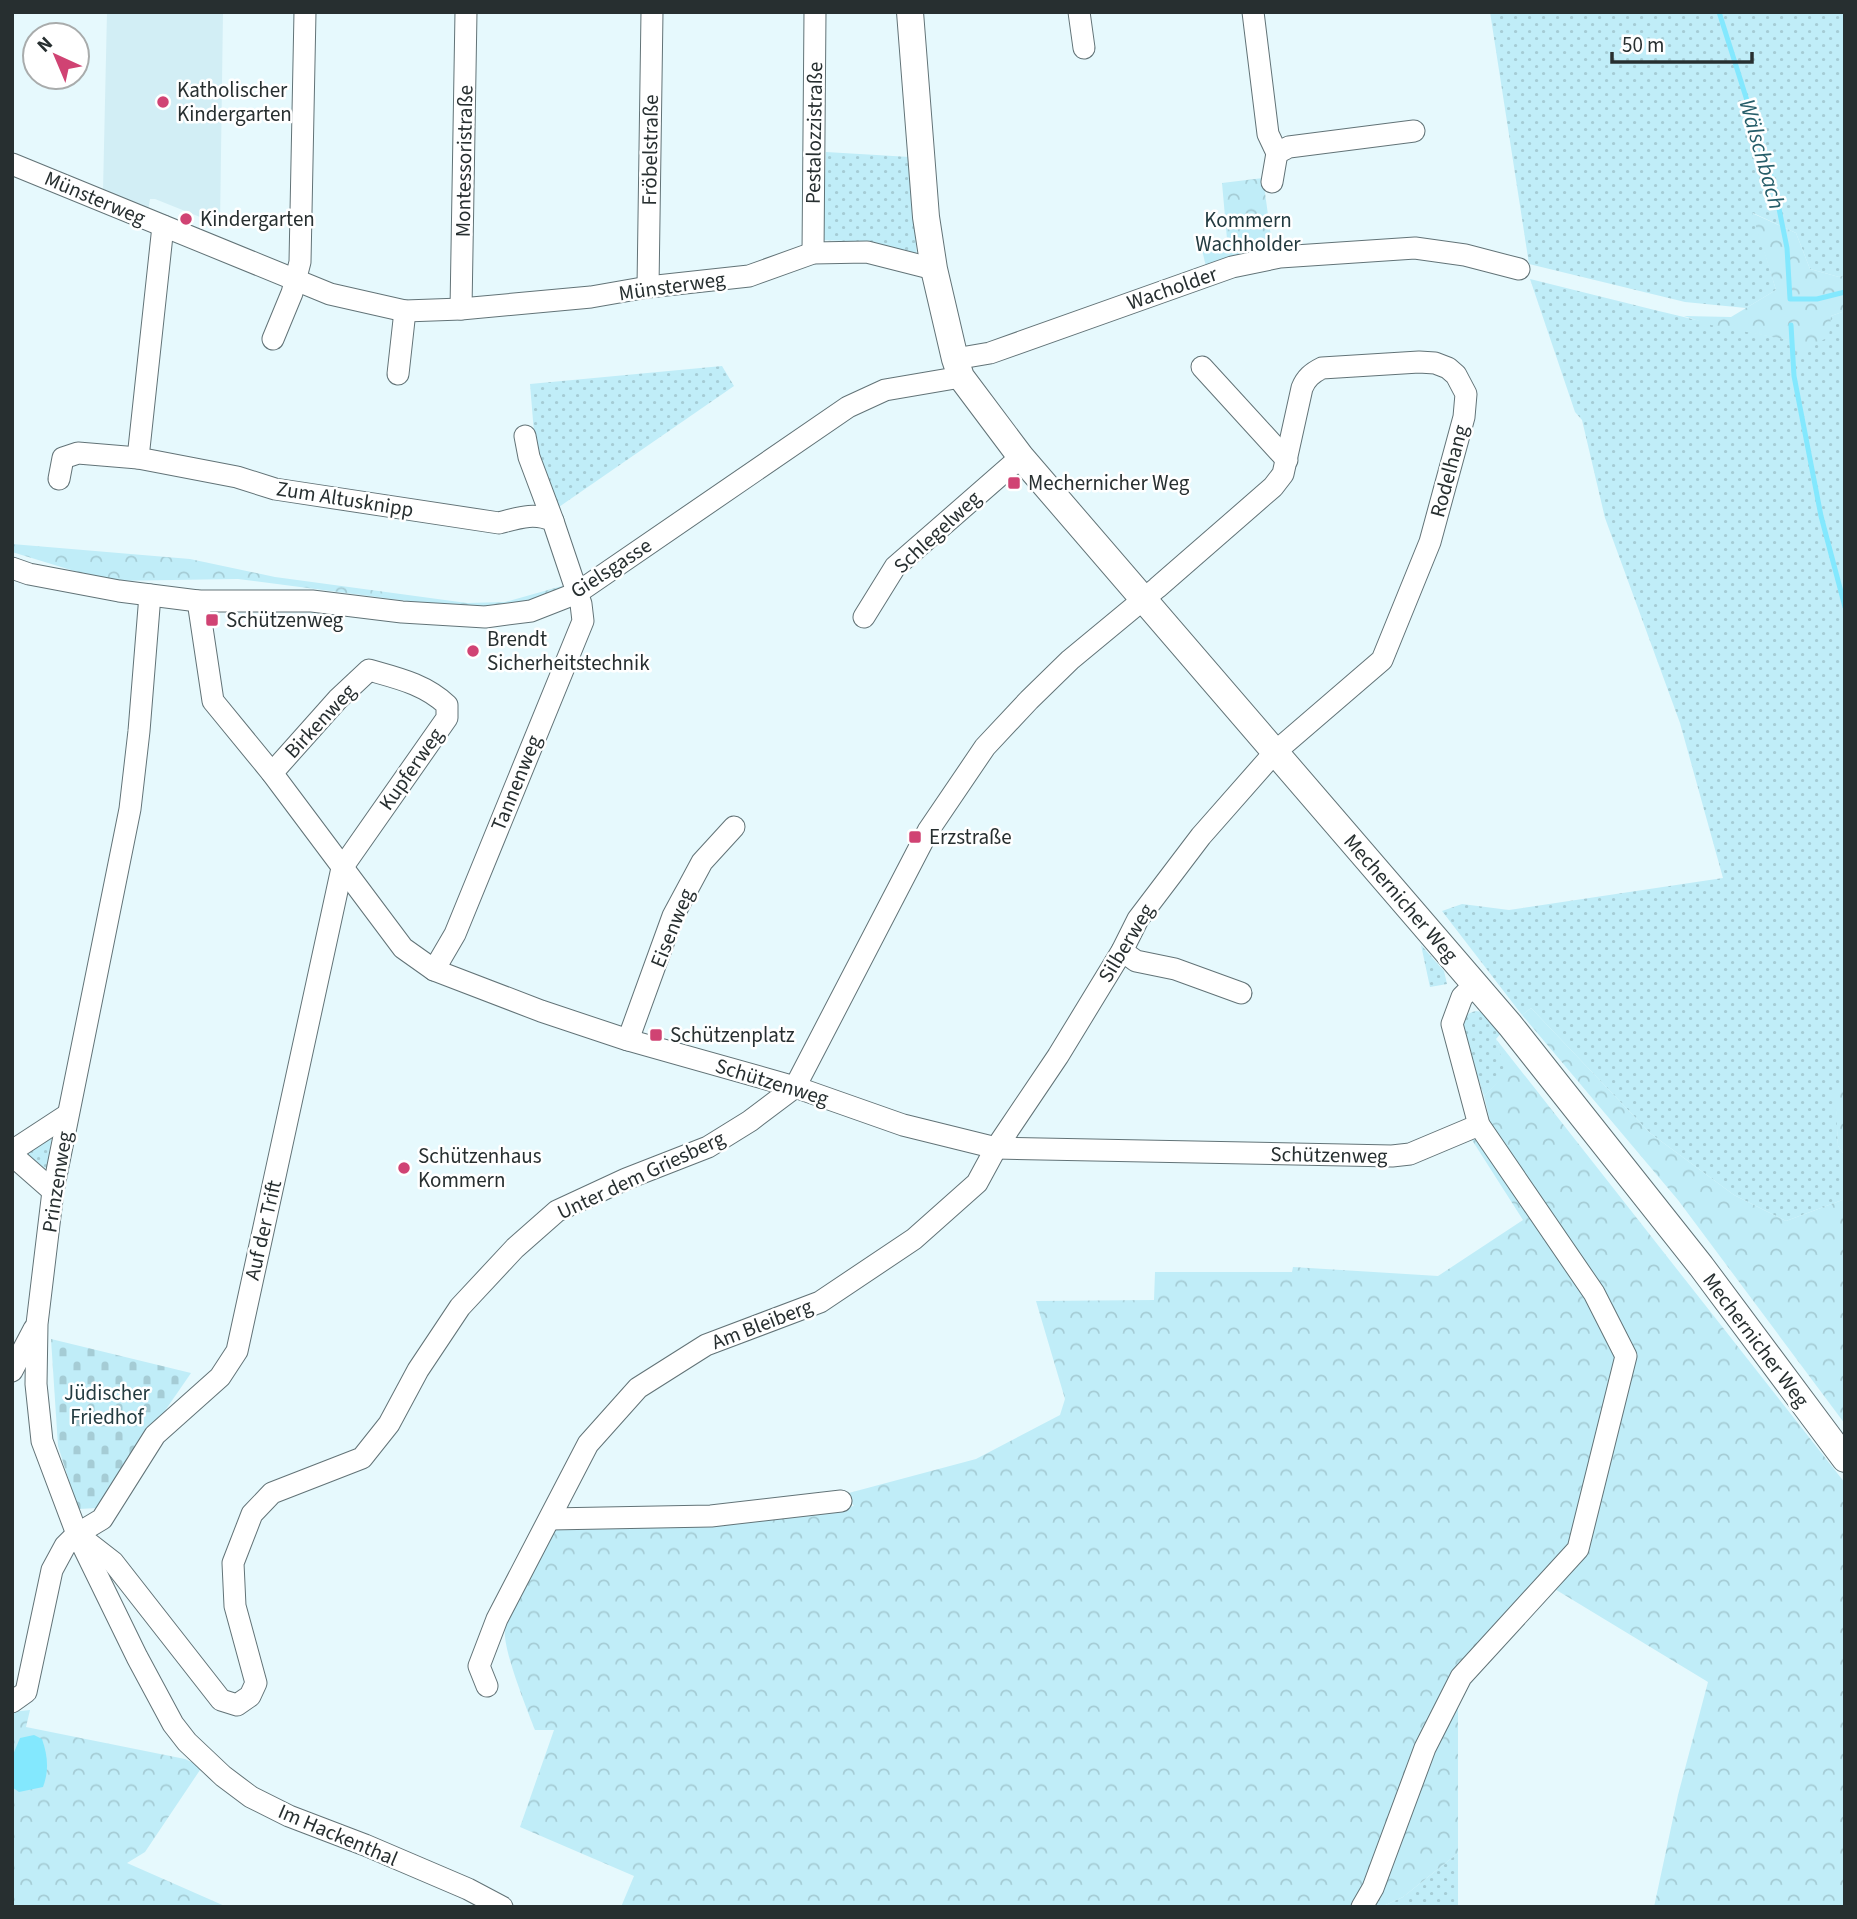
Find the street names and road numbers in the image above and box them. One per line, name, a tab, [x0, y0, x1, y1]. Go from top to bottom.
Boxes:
street label: Pestalozzistraße	[798, 62, 830, 204]
street label: Montessoristraße	[448, 85, 480, 237]
street label: Fröbelstraße	[634, 94, 666, 206]
street label: Münsterweg	[40, 163, 151, 233]
street label: Wacholder	[1123, 258, 1222, 317]
street label: Münsterweg	[617, 264, 728, 308]
street label: Rodelhang	[1422, 421, 1476, 521]
street label: Zum Altusknipp	[274, 473, 416, 525]
street label: Schlegelweg	[887, 483, 988, 580]
street label: Gielsgasse	[564, 530, 658, 606]
street label: Birkenweg	[277, 677, 363, 765]
street label: Kupferweg	[372, 721, 451, 816]
street label: Tannenweg	[483, 730, 549, 835]
street label: Mechernicher Weg	[1337, 827, 1465, 969]
street label: Eisenweg	[643, 884, 702, 972]
street label: Silberweg	[1091, 898, 1162, 988]
street label: Schützenweg	[712, 1051, 833, 1114]
street label: Unter dem Griesberg	[552, 1123, 730, 1227]
street label: Prinzenweg	[34, 1129, 80, 1235]
street label: Schützenweg	[1270, 1139, 1388, 1171]
street label: Auf der Trift	[237, 1177, 289, 1283]
street label: Mechernicher Weg	[1695, 1267, 1817, 1414]
street label: Am Bleiberg	[707, 1291, 817, 1357]
street label: Im Hackenthal	[274, 1796, 402, 1874]

